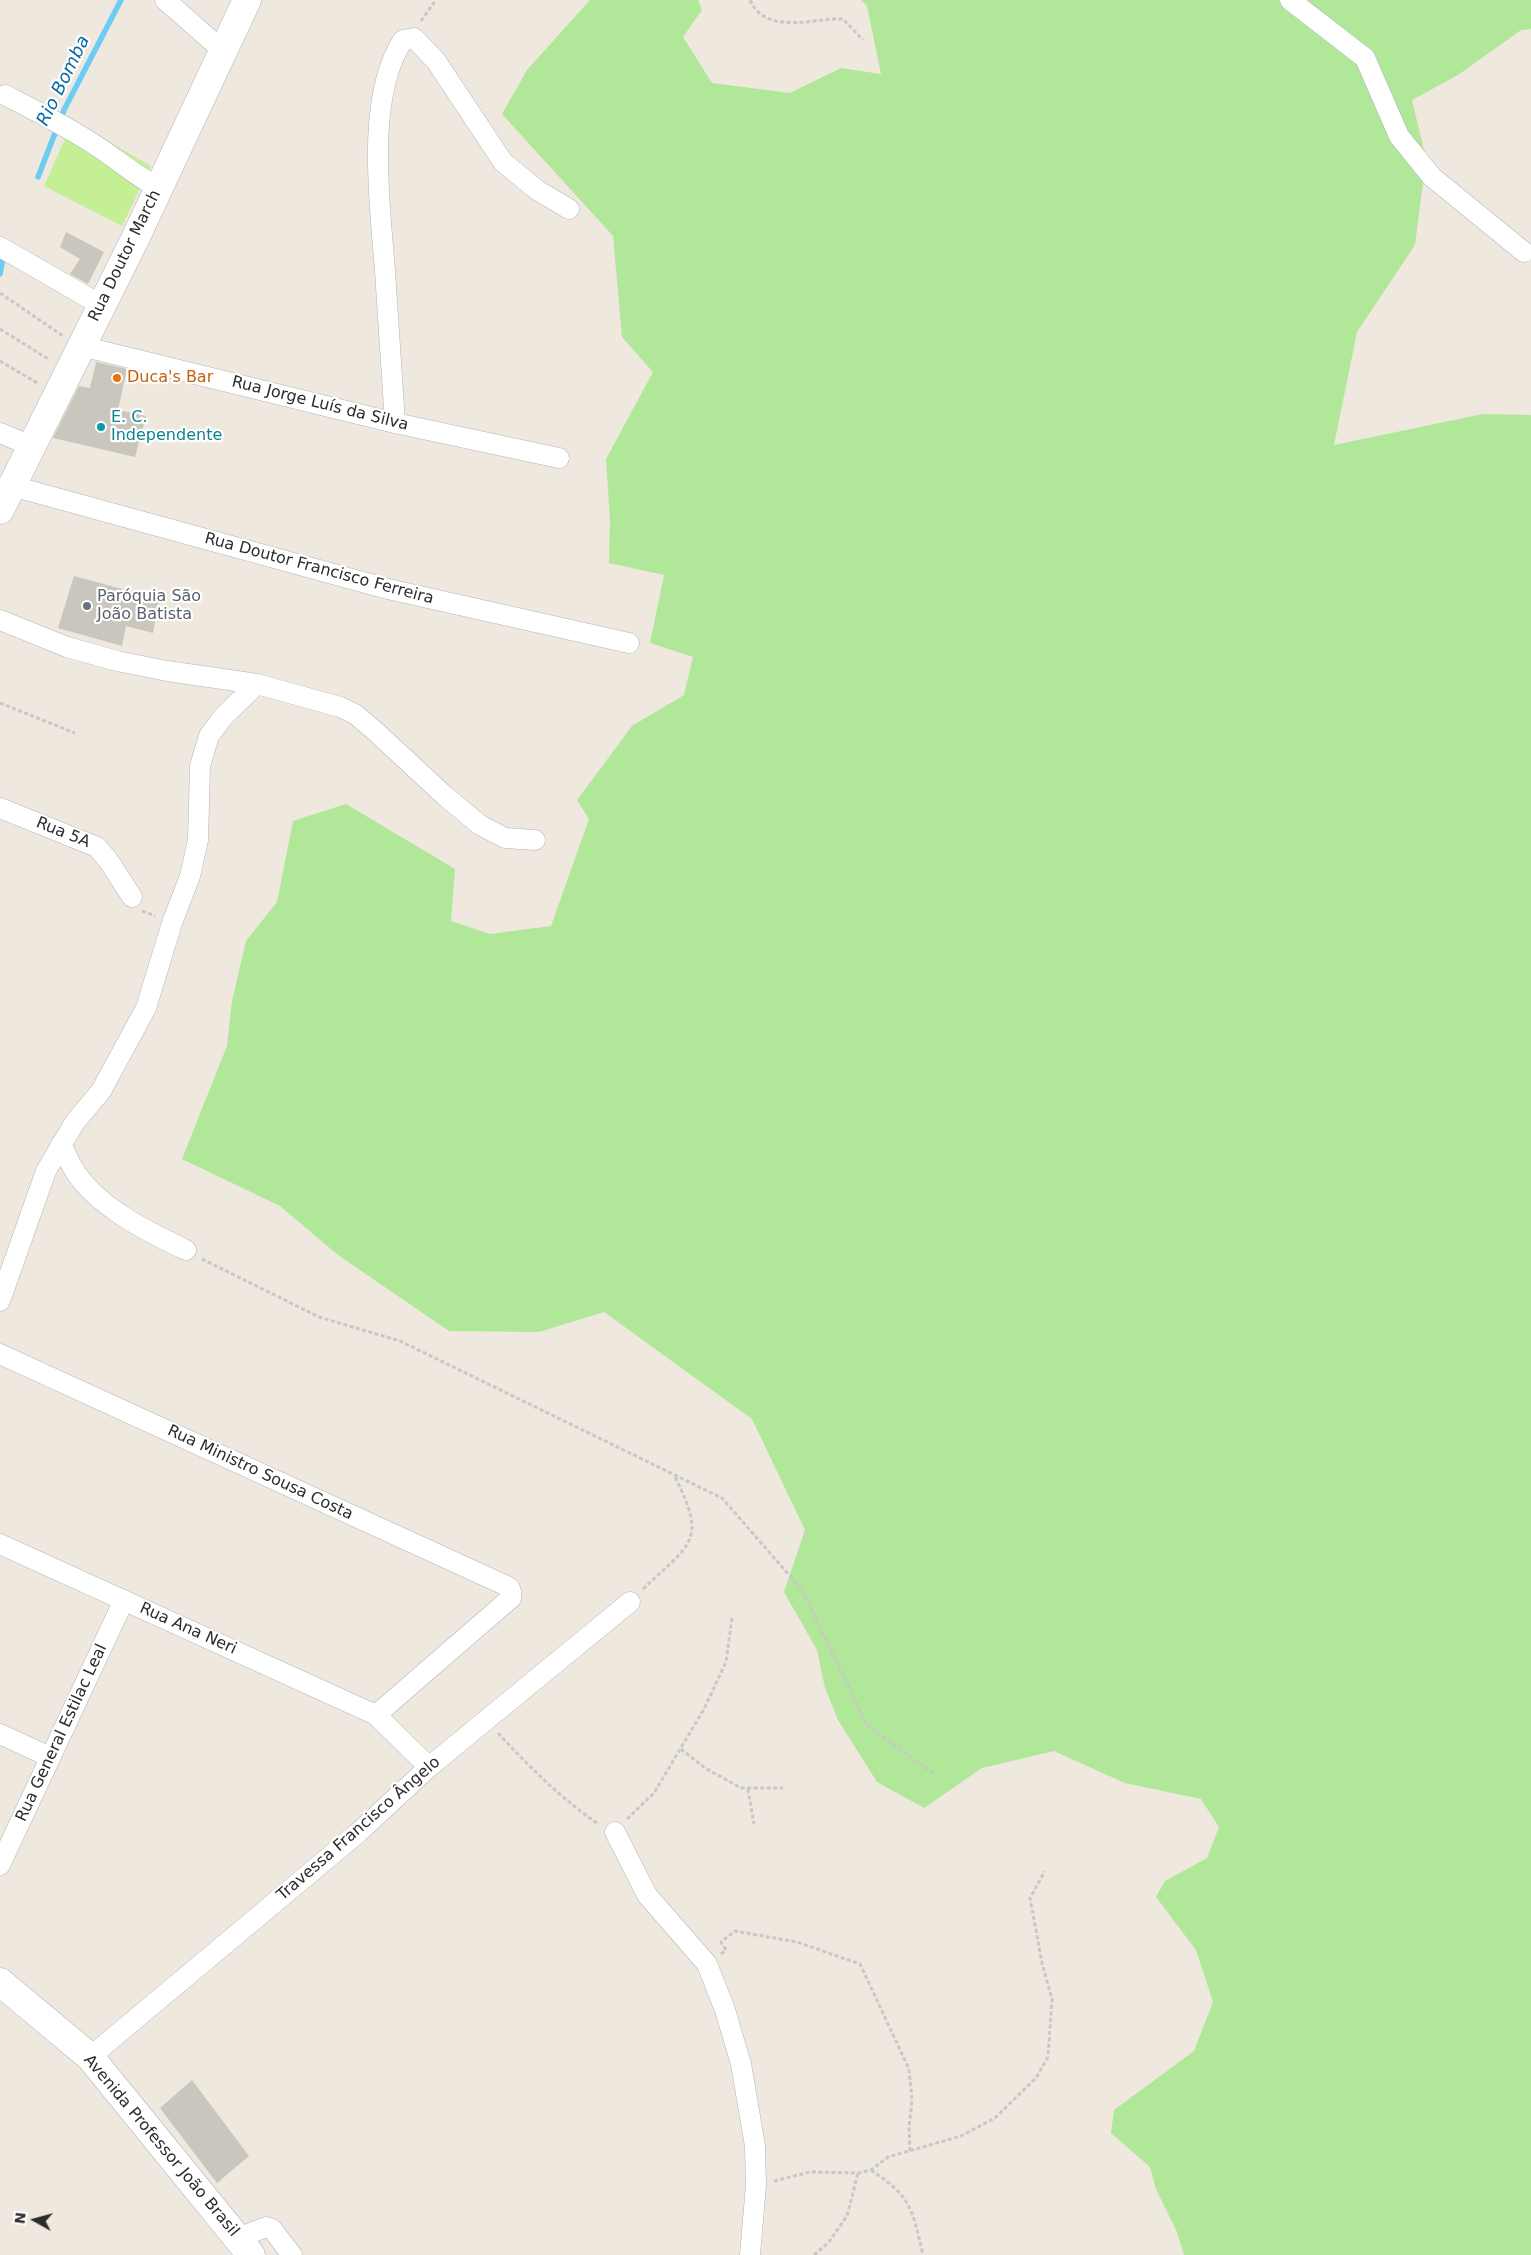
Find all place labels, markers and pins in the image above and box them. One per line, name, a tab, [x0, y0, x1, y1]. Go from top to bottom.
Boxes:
place label: Duca's Bar	[127, 368, 213, 388]
marker: Duca's Bar	[111, 372, 123, 384]
place label: E. C. Independente	[111, 408, 222, 446]
marker: E. C. Independente	[95, 421, 107, 433]
place label: Paróquia São João Batista	[97, 587, 201, 625]
marker: Paróquia São João Batista	[81, 600, 93, 612]

